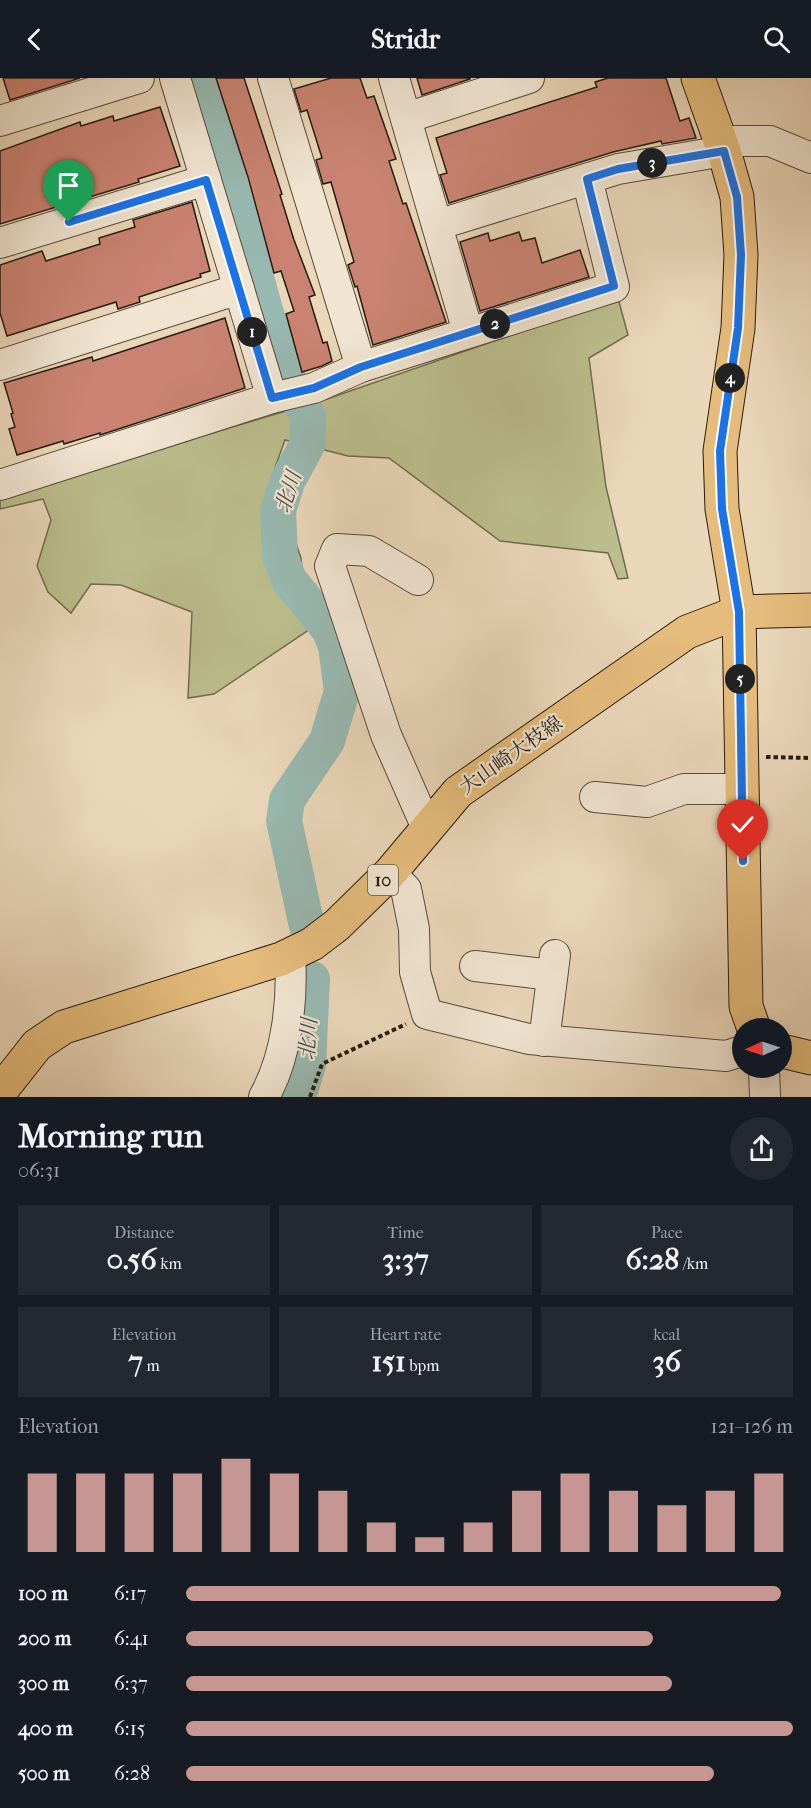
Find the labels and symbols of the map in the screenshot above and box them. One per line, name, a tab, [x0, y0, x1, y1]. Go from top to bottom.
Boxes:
pin: 3	[637, 148, 667, 178]
pin	[43, 160, 94, 222]
pin: 2	[480, 309, 510, 339]
pin: 1	[237, 317, 267, 347]
pin: 4	[715, 363, 745, 393]
water label: 北川	[270, 466, 307, 516]
pin: 5	[725, 664, 755, 694]
street label: 大山崎大枝線	[455, 711, 567, 799]
pin	[717, 799, 768, 861]
road number: 10	[368, 865, 398, 895]
water label: 北川	[295, 1015, 322, 1061]
north arrow	[732, 1018, 792, 1078]

